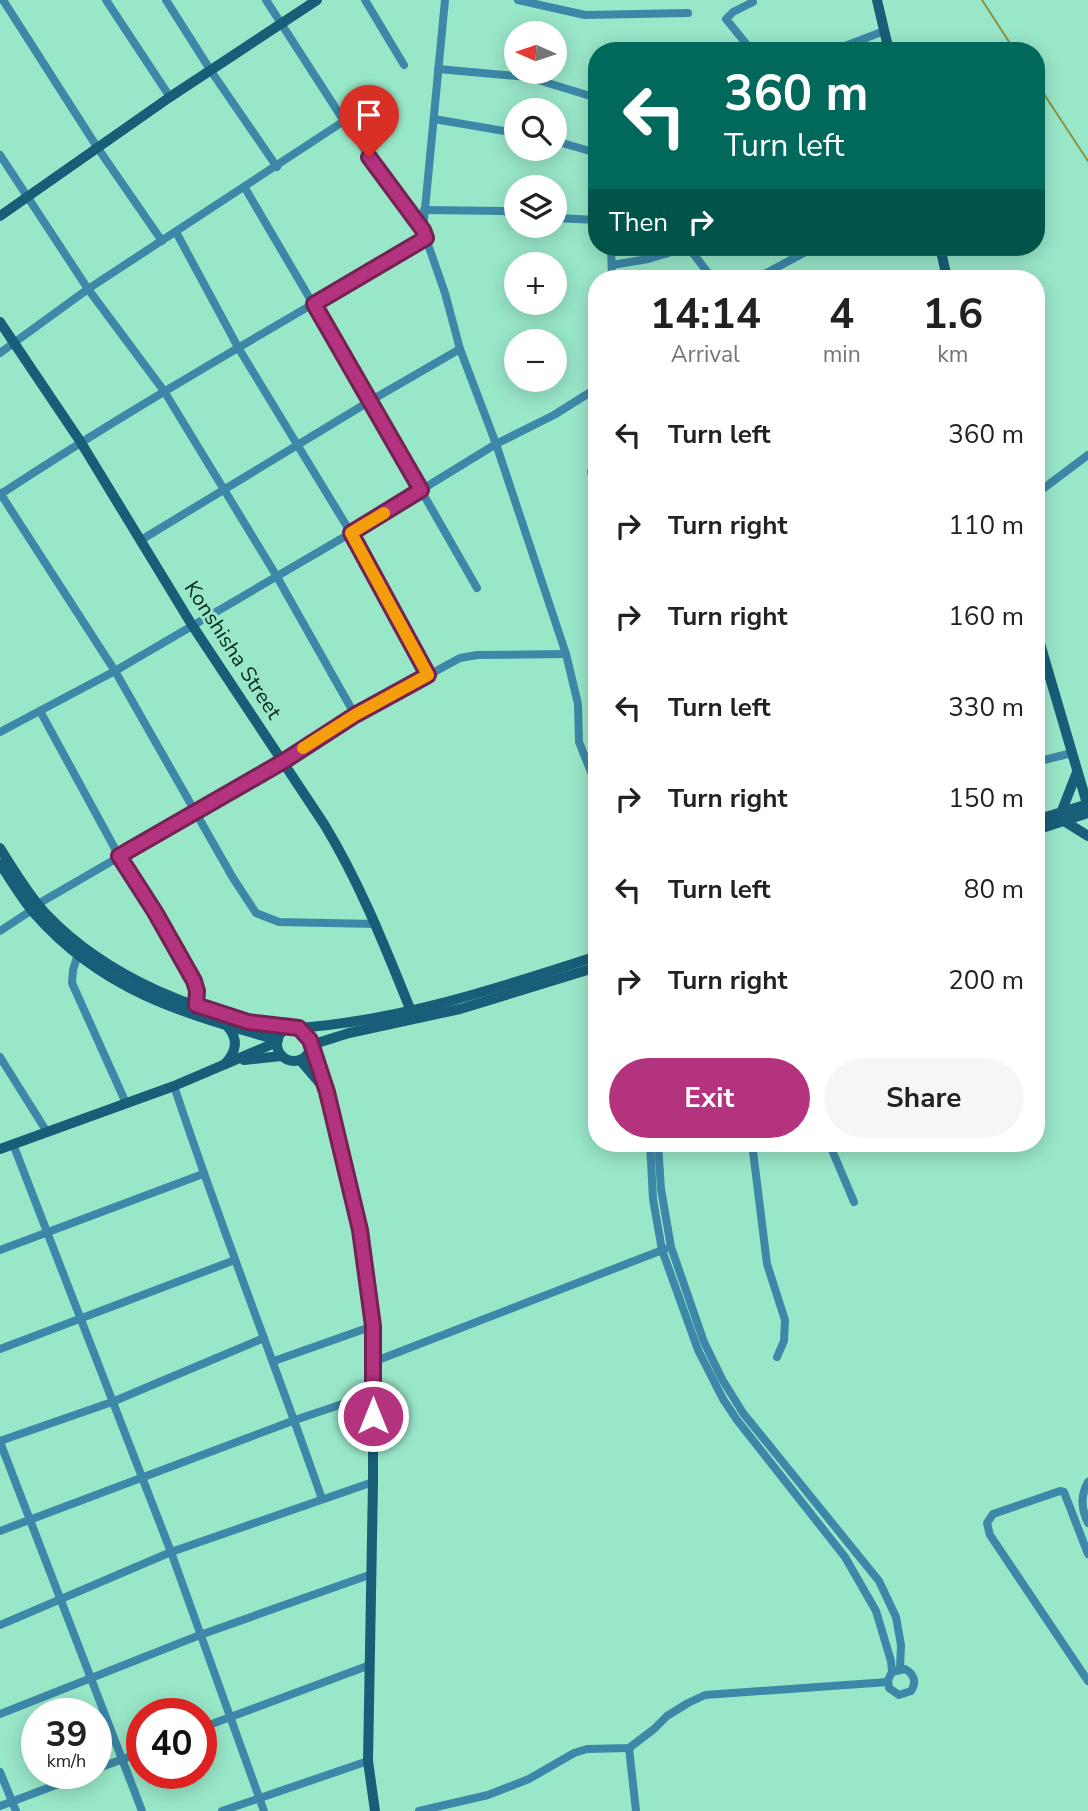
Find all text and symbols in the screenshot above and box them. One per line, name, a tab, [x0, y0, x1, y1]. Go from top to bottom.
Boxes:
north arrow	[504, 21, 567, 84]
map controls	[504, 21, 567, 392]
text: 360 m	[724, 60, 868, 127]
icon: left	[609, 70, 700, 161]
pin	[339, 85, 399, 157]
icon: arrive	[350, 96, 388, 134]
button: search	[504, 98, 567, 161]
text: Turn left	[724, 124, 844, 167]
button: layers	[504, 175, 567, 238]
icon: right	[682, 203, 720, 241]
text: Then	[609, 205, 668, 240]
button: +	[504, 252, 567, 315]
text: 14:14	[650, 286, 761, 343]
text: 4	[829, 286, 854, 343]
text: 1.6	[922, 286, 983, 343]
button: −	[504, 329, 567, 392]
text: Arrival	[671, 339, 740, 370]
text: min	[823, 339, 861, 370]
text: km	[937, 339, 968, 370]
icon: left	[609, 416, 647, 454]
text: Turn left	[668, 417, 771, 452]
text: 360 m	[948, 417, 1024, 452]
icon: right	[609, 507, 647, 545]
text: Turn right	[668, 508, 787, 543]
text: 110 m	[948, 508, 1024, 543]
street label: Konshisha Street	[178, 576, 288, 725]
icon: right	[609, 598, 647, 636]
text: Turn right	[668, 599, 787, 634]
text: 160 m	[948, 599, 1024, 634]
icon: left	[609, 689, 647, 727]
text: Turn left	[668, 690, 771, 725]
text: 330 m	[948, 690, 1024, 725]
icon: right	[609, 780, 647, 818]
text: Turn right	[668, 781, 787, 816]
text: 150 m	[948, 781, 1024, 816]
icon: left	[609, 871, 647, 909]
text: Turn left	[668, 872, 771, 907]
text: 80 m	[964, 872, 1024, 907]
icon: right	[609, 962, 647, 1000]
text: Turn right	[668, 963, 787, 998]
text: 200 m	[948, 963, 1024, 998]
button: Exit	[609, 1058, 810, 1138]
button: Share	[824, 1058, 1024, 1138]
position arrow	[336, 1379, 410, 1453]
speed limit sign: 40	[126, 1698, 217, 1789]
text: 39	[45, 1711, 88, 1758]
text: km/h	[47, 1749, 86, 1773]

